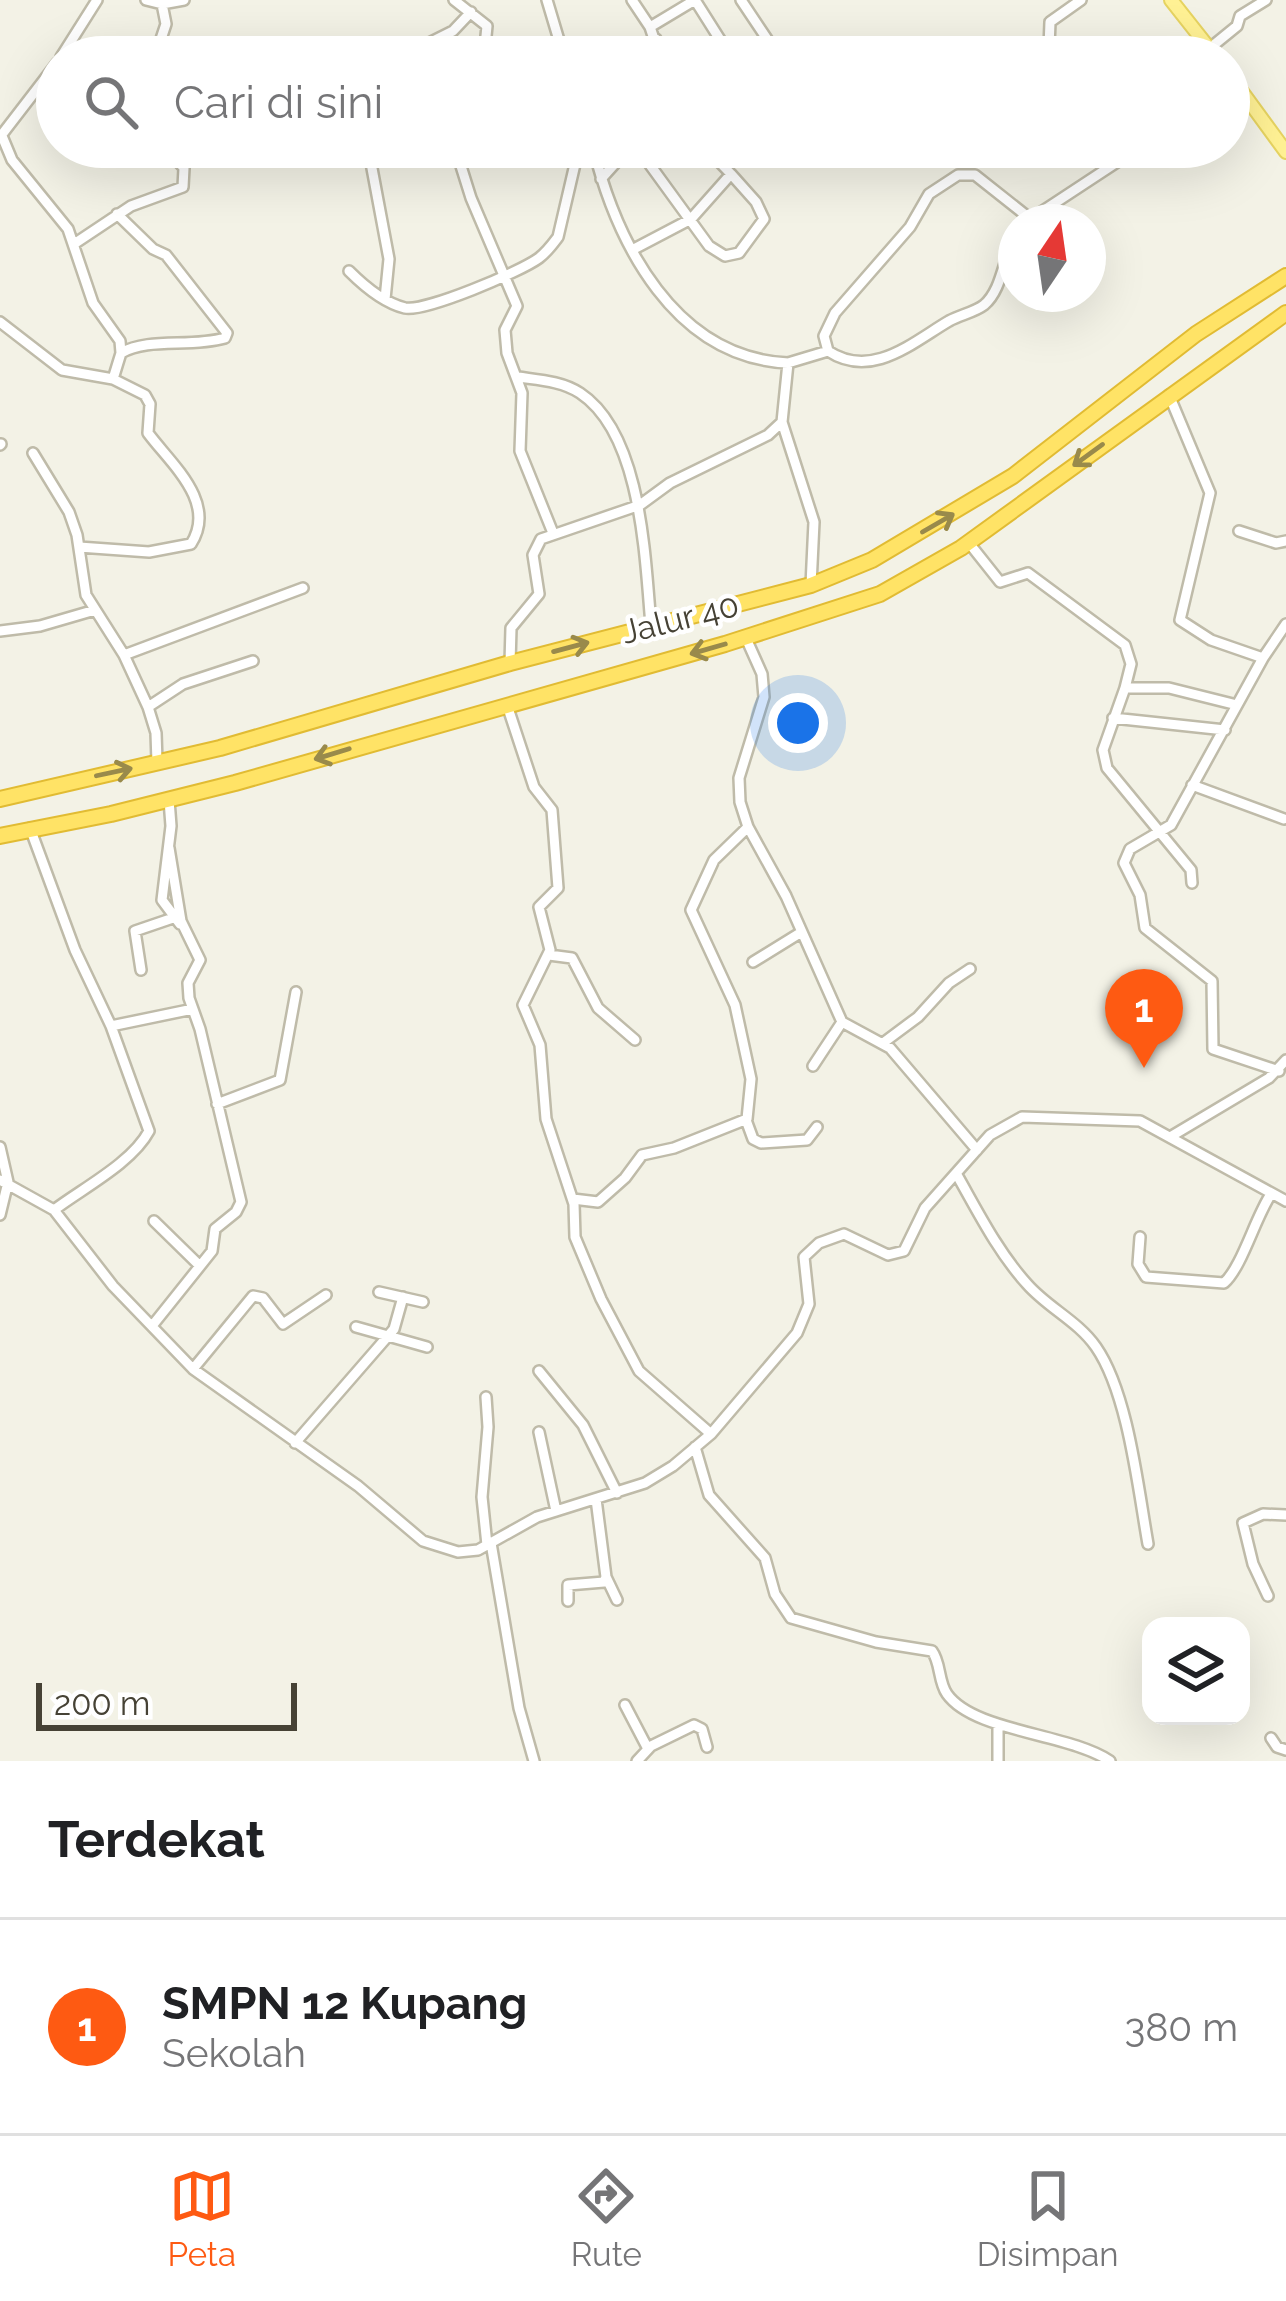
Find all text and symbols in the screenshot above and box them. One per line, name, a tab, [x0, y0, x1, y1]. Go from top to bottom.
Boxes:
search box	[36, 36, 1250, 168]
icon: search	[78, 69, 144, 135]
text: Cari di sini	[174, 76, 383, 129]
north arrow	[998, 204, 1106, 312]
one-way arrow	[1072, 441, 1105, 467]
one-way arrow	[920, 510, 955, 534]
street label: Jalur 40	[617, 585, 743, 652]
one-way arrow	[551, 634, 589, 656]
one-way arrow	[690, 639, 728, 661]
your location	[768, 693, 828, 753]
one-way arrow	[314, 744, 352, 766]
one-way arrow	[94, 760, 132, 782]
pin: 1	[1105, 969, 1183, 1068]
map controls	[1142, 1617, 1250, 1725]
button: layers	[1142, 1617, 1250, 1725]
scale bar	[36, 1677, 297, 1730]
text: 200 m	[54, 1684, 150, 1723]
text: Terdekat	[48, 1809, 265, 1869]
text: SMPN 12 Kupang	[162, 1977, 527, 2030]
text: 1	[77, 2004, 97, 2050]
text: 380 m	[1124, 2004, 1238, 2050]
text: Sekolah	[162, 2030, 306, 2076]
tab: Peta	[167, 2163, 236, 2274]
tab: Rute	[571, 2163, 642, 2274]
tab: Disimpan	[977, 2163, 1119, 2274]

